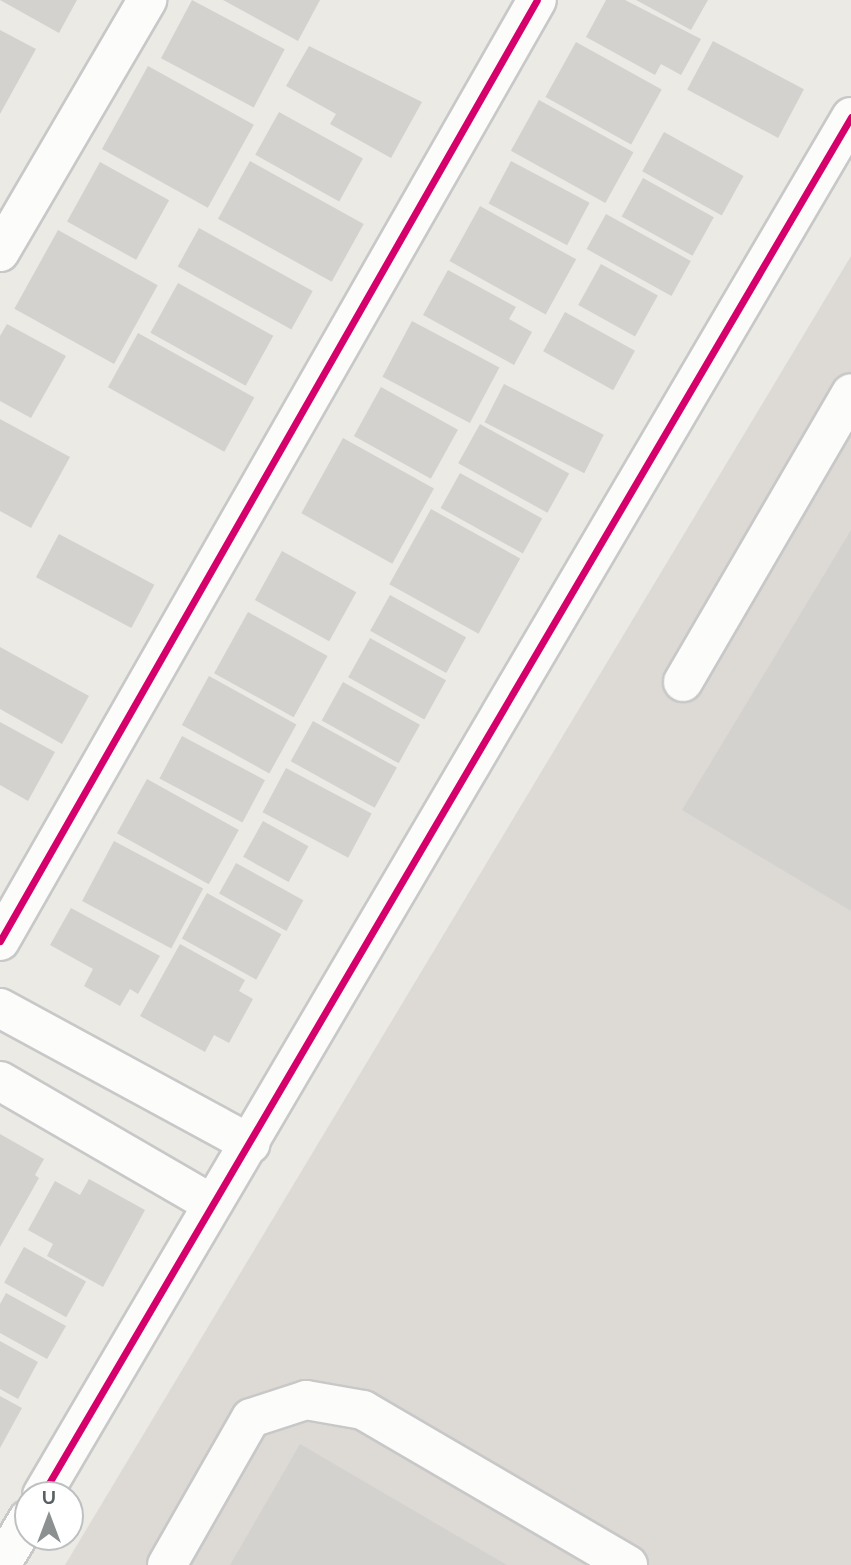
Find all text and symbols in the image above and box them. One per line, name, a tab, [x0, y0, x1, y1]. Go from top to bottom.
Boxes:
north arrow	[14, 1481, 84, 1551]
text: U	[42, 1486, 56, 1508]

